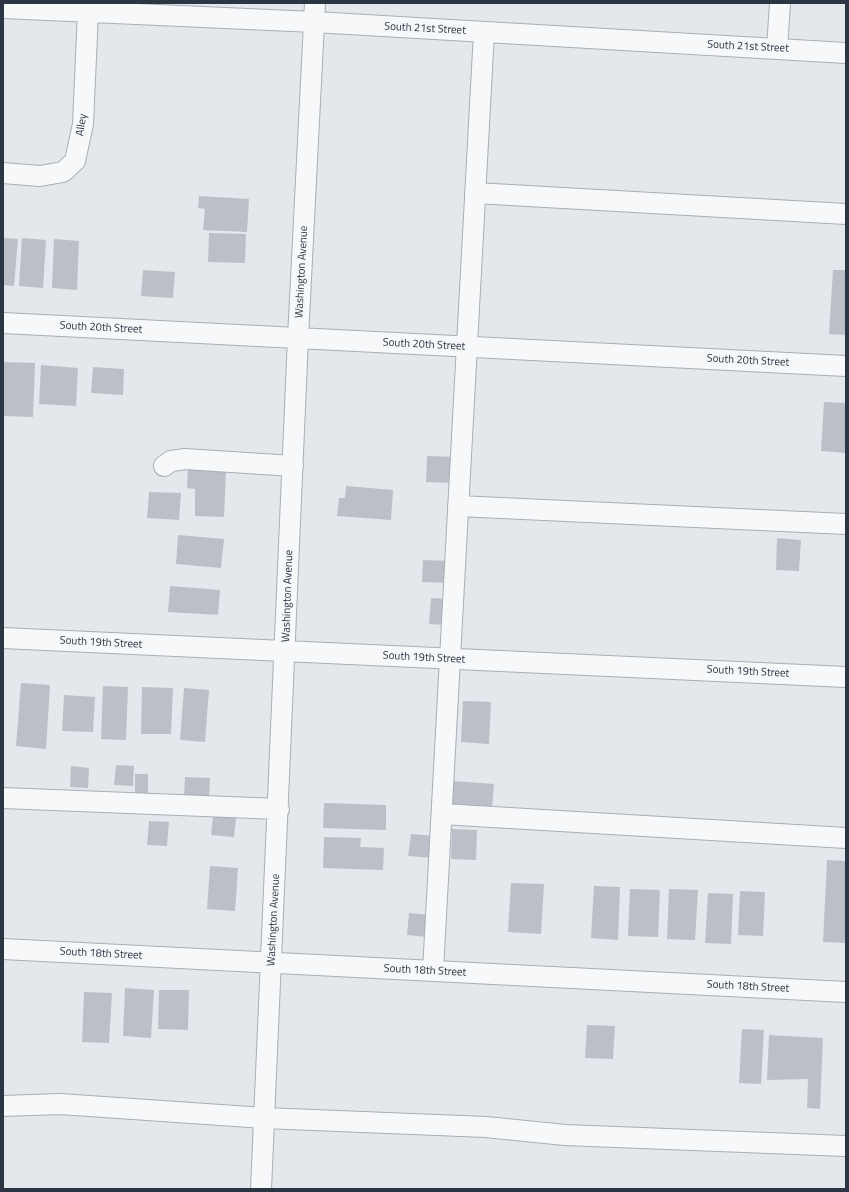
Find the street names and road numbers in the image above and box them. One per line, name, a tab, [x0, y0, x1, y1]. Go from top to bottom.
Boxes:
street label: South 21st Street	[384, 20, 466, 38]
street label: South 21st Street	[707, 38, 789, 56]
street label: Alley	[74, 113, 90, 137]
street label: Washington Avenue	[293, 225, 311, 319]
street label: South 20th Street	[59, 319, 143, 337]
street label: South 20th Street	[382, 336, 466, 354]
street label: South 20th Street	[706, 352, 790, 370]
street label: Washington Avenue	[280, 550, 296, 642]
street label: South 19th Street	[59, 634, 143, 652]
street label: South 19th Street	[382, 649, 466, 667]
street label: South 19th Street	[706, 663, 790, 681]
street label: Washington Avenue	[265, 873, 283, 967]
street label: South 18th Street	[59, 945, 143, 963]
street label: South 18th Street	[383, 962, 467, 980]
street label: South 18th Street	[706, 978, 790, 996]

